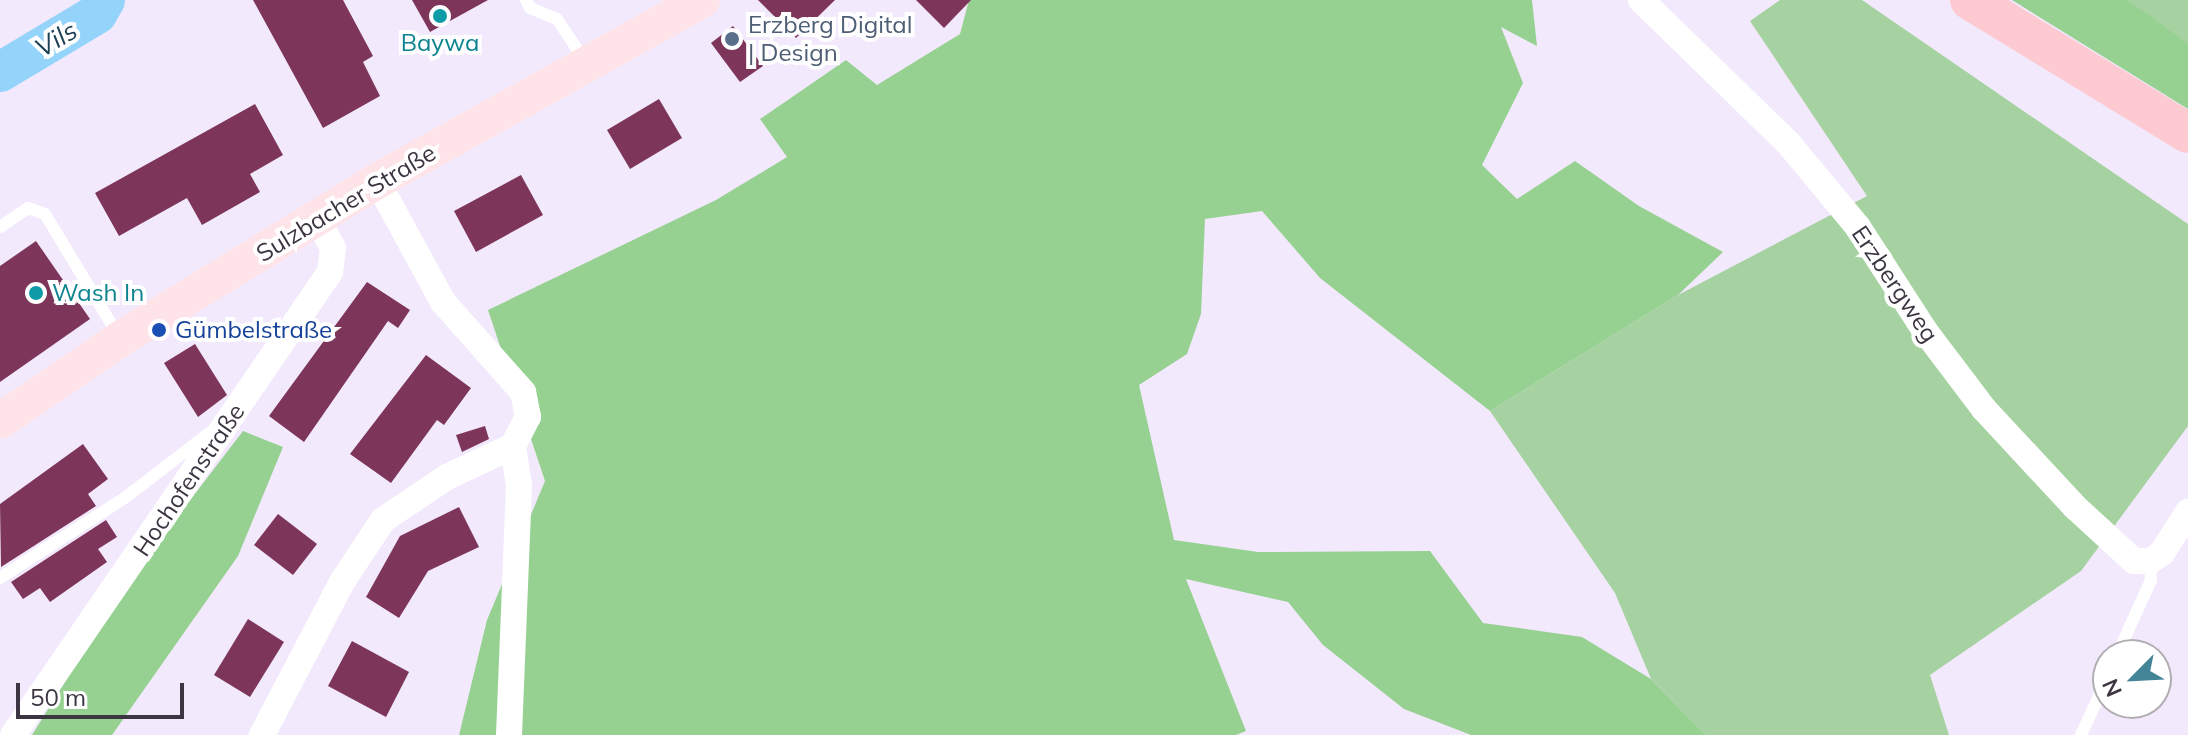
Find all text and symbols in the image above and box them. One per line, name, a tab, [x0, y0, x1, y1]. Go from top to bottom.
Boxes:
marker: Baywa	[431, 7, 449, 25]
place label: Erzberg Digital | Design	[748, 11, 912, 67]
water label: Vils	[29, 14, 83, 64]
place label: Baywa	[401, 29, 479, 57]
marker: Erzberg Digital | Design	[723, 30, 741, 48]
street label: Sulzbacher Straße	[251, 138, 441, 268]
street label: Erzbergweg	[1846, 220, 1944, 348]
place label: Wash In	[52, 279, 144, 307]
marker: Wash In	[27, 284, 45, 302]
place label: Gümbelstraße	[175, 316, 332, 344]
marker: Gümbelstraße	[150, 321, 168, 339]
street label: Hochofenstraße	[127, 398, 251, 562]
north arrow	[2092, 639, 2172, 719]
scale bar	[20, 667, 188, 717]
text: N	[2096, 675, 2128, 701]
text: 50 m	[30, 682, 86, 712]

